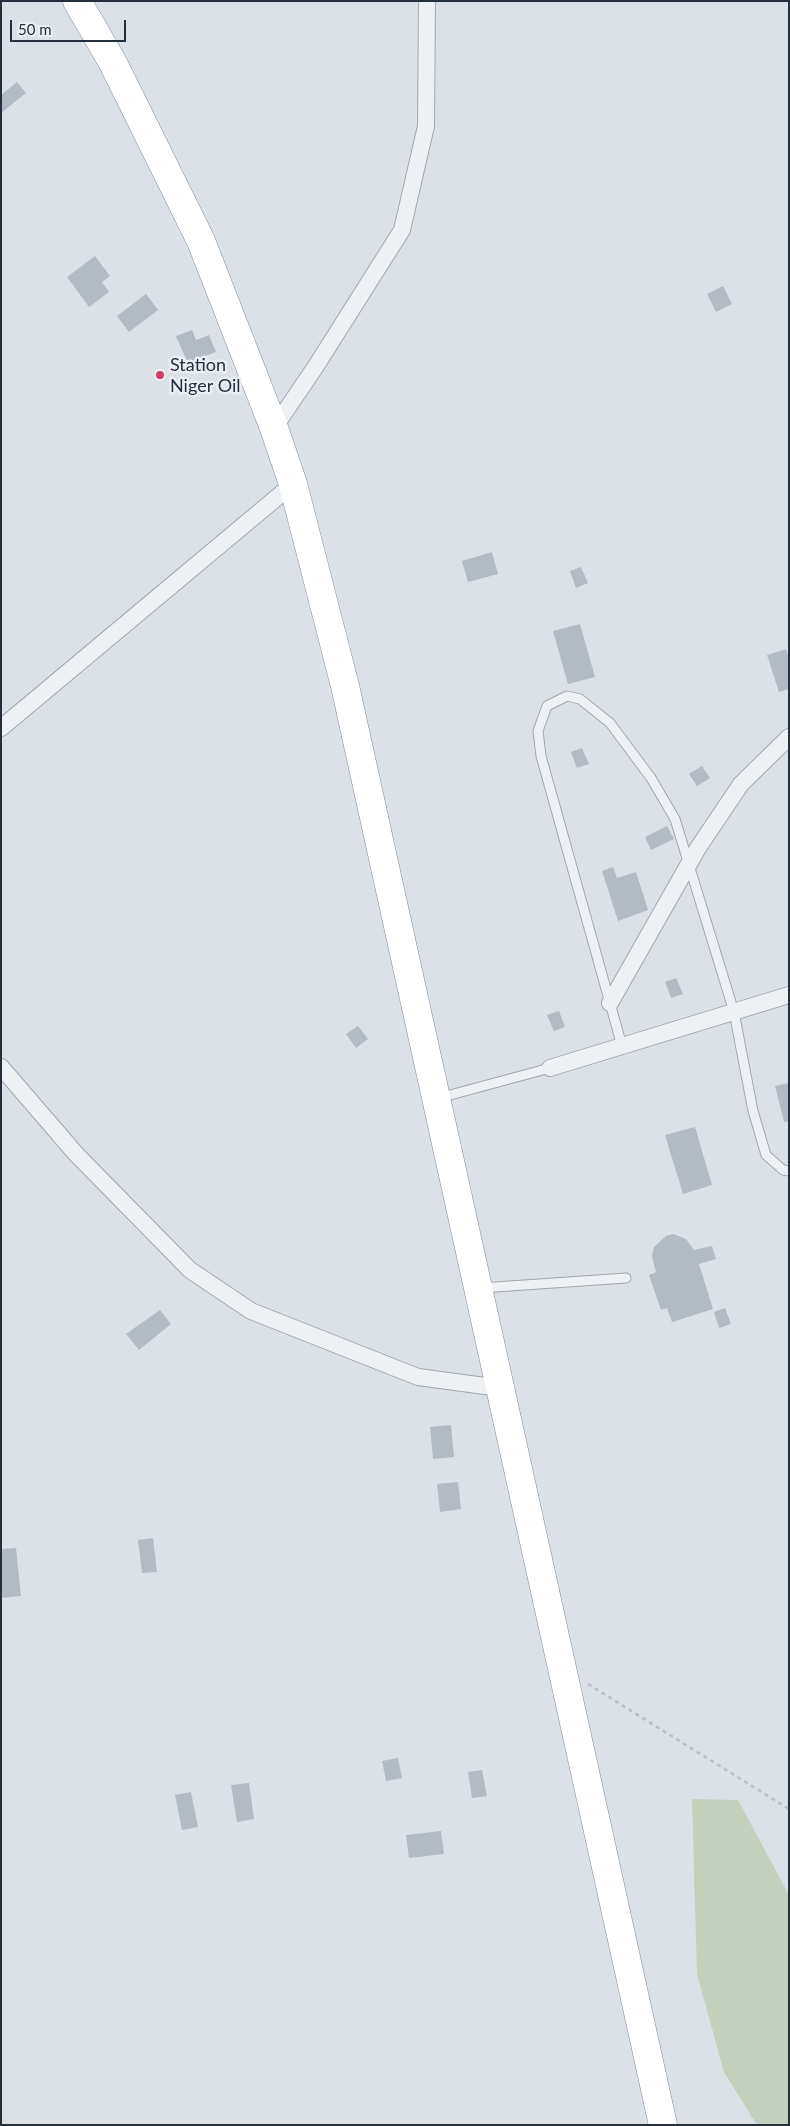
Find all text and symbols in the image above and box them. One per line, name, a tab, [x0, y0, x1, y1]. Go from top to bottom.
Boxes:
scale bar	[12, 10, 129, 42]
text: 50 m	[18, 20, 52, 38]
place label: Station Niger Oil	[170, 354, 241, 396]
marker: Station Niger Oil	[154, 369, 166, 381]

